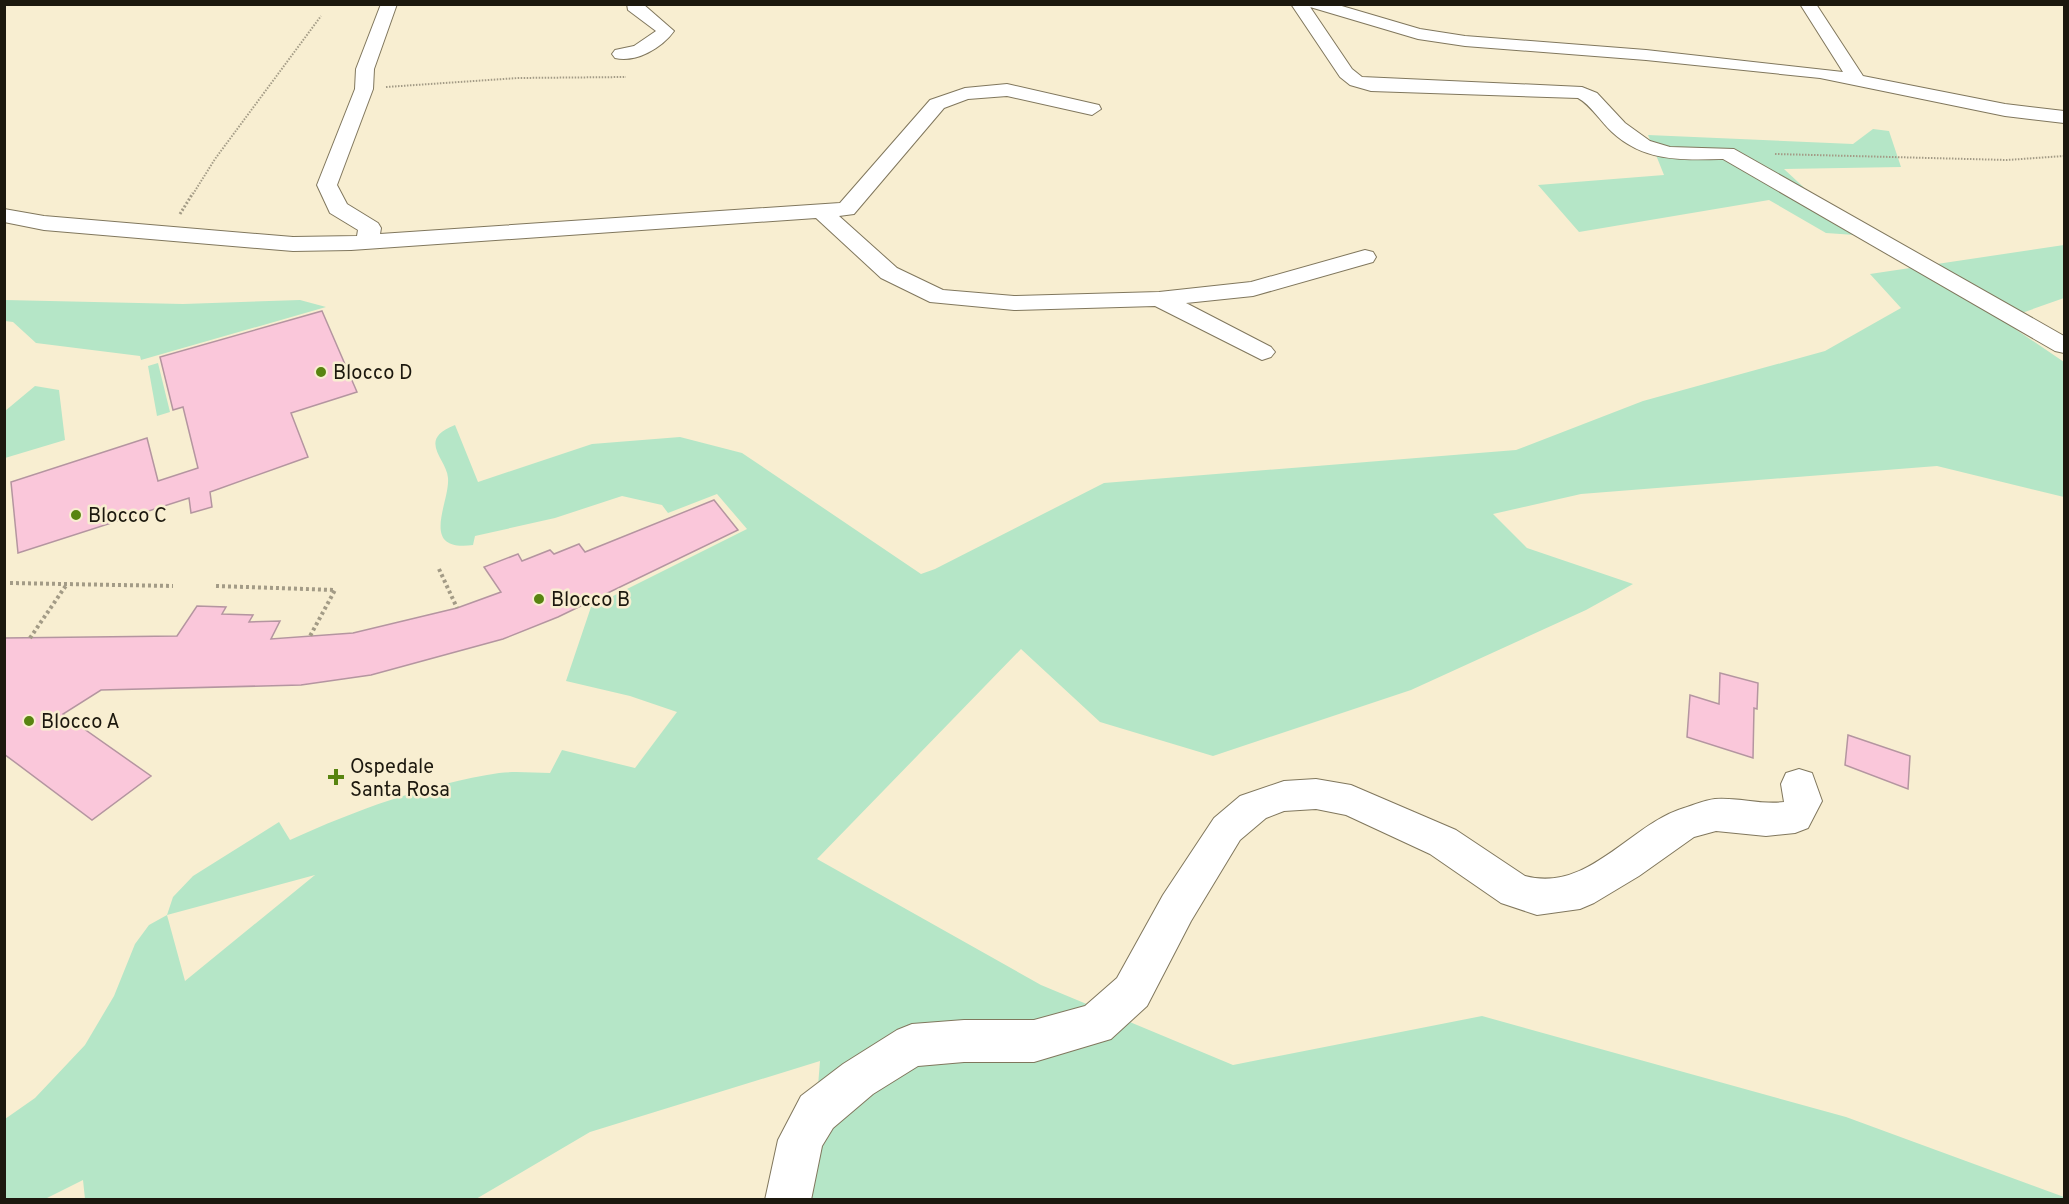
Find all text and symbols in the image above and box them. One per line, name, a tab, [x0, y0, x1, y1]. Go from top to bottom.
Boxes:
place label: Blocco D	[333, 361, 413, 387]
marker: Blocco D	[314, 365, 328, 379]
place label: Blocco C	[88, 504, 167, 530]
marker: Blocco C	[69, 508, 83, 522]
place label: Blocco B	[551, 588, 630, 614]
marker: Blocco B	[532, 592, 546, 606]
place label: Blocco A	[41, 710, 120, 736]
marker: Blocco A	[22, 714, 36, 728]
place label: Ospedale Santa Rosa	[350, 755, 450, 804]
marker: Ospedale Santa Rosa	[327, 768, 345, 786]

